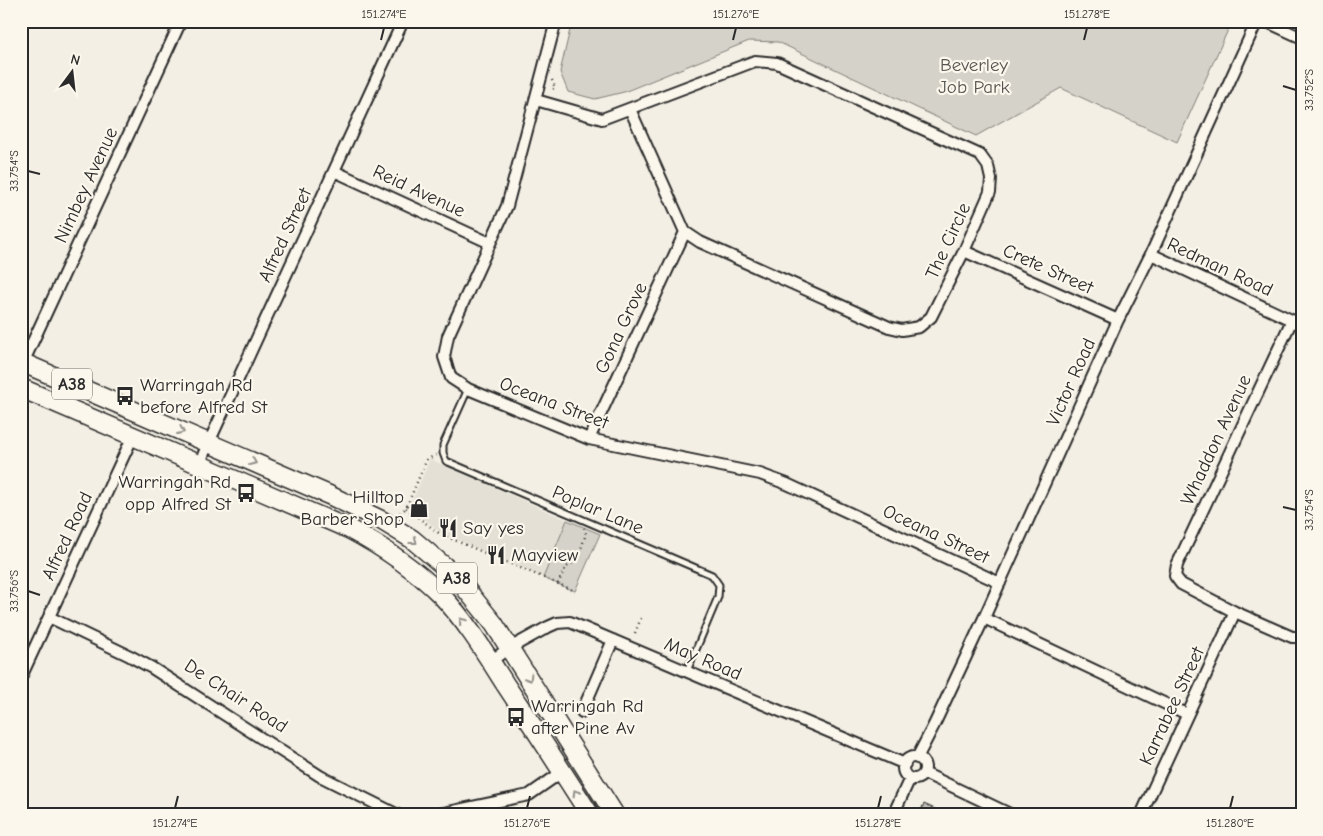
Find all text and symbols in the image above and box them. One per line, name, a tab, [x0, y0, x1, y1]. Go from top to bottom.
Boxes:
text: 151.274°E	[362, 7, 406, 21]
text: 151.276°E	[713, 7, 759, 21]
text: 151.278°E	[1064, 7, 1110, 21]
north arrow	[48, 48, 98, 98]
text: N	[69, 51, 82, 69]
park label: Beverley Job Park	[938, 54, 1011, 98]
text: 33.752°S	[1302, 69, 1316, 111]
street label: Nimbey Avenue	[50, 124, 122, 246]
text: 33.754°S	[7, 150, 21, 192]
street label: Reid Avenue	[369, 160, 469, 222]
street label: Alfred Street	[254, 184, 317, 286]
street label: The Circle	[921, 199, 975, 283]
street label: Redman Road	[1164, 233, 1276, 301]
street label: Crete Street	[999, 239, 1097, 299]
street label: Gona Grove	[590, 279, 652, 377]
street label: Victor Road	[1042, 335, 1100, 429]
road number: A38	[52, 368, 92, 399]
street label: Whaddon Avenue	[1176, 371, 1256, 509]
street label: Oceana Street	[496, 372, 612, 434]
place label: Warringah Rd before Alfred St	[140, 374, 268, 418]
bus stop icon: Warringah Rd before Alfred St	[114, 385, 136, 407]
one-way arrow	[176, 424, 185, 435]
one-way arrow	[248, 456, 257, 467]
place label: Warringah Rd opp Alfred St	[119, 471, 232, 515]
street label: Poplar Lane	[549, 481, 647, 539]
bus stop icon: Warringah Rd opp Alfred St	[235, 482, 257, 504]
place label: Hilltop Barber Shop	[300, 486, 404, 530]
street label: Alfred Road	[37, 488, 97, 584]
text: 33.754°S	[1302, 489, 1316, 531]
shop icon: Hilltop Barber Shop	[408, 497, 430, 519]
street label: Oceana Street	[879, 500, 993, 568]
restaurant icon: Say yes	[437, 517, 459, 539]
place label: Say yes	[463, 517, 524, 539]
one-way arrow	[408, 536, 417, 544]
restaurant icon: Mayview	[485, 544, 507, 566]
place label: Mayview	[511, 544, 579, 566]
road number: A38	[437, 562, 477, 594]
text: 33.756°S	[7, 570, 21, 612]
one-way arrow	[459, 618, 467, 627]
street label: May Road	[661, 633, 745, 685]
street label: Karrabee Street	[1135, 643, 1209, 769]
street label: De Chair Road	[180, 654, 292, 738]
one-way arrow	[523, 673, 532, 682]
place label: Warringah Rd after Pine Av	[531, 695, 643, 739]
bus stop icon: Warringah Rd after Pine Av	[505, 706, 527, 728]
one-way arrow	[573, 790, 582, 799]
text: 151.274°E	[153, 816, 197, 830]
text: 151.276°E	[504, 816, 550, 830]
text: 151.278°E	[855, 816, 901, 830]
text: 151.280°E	[1206, 816, 1254, 830]

